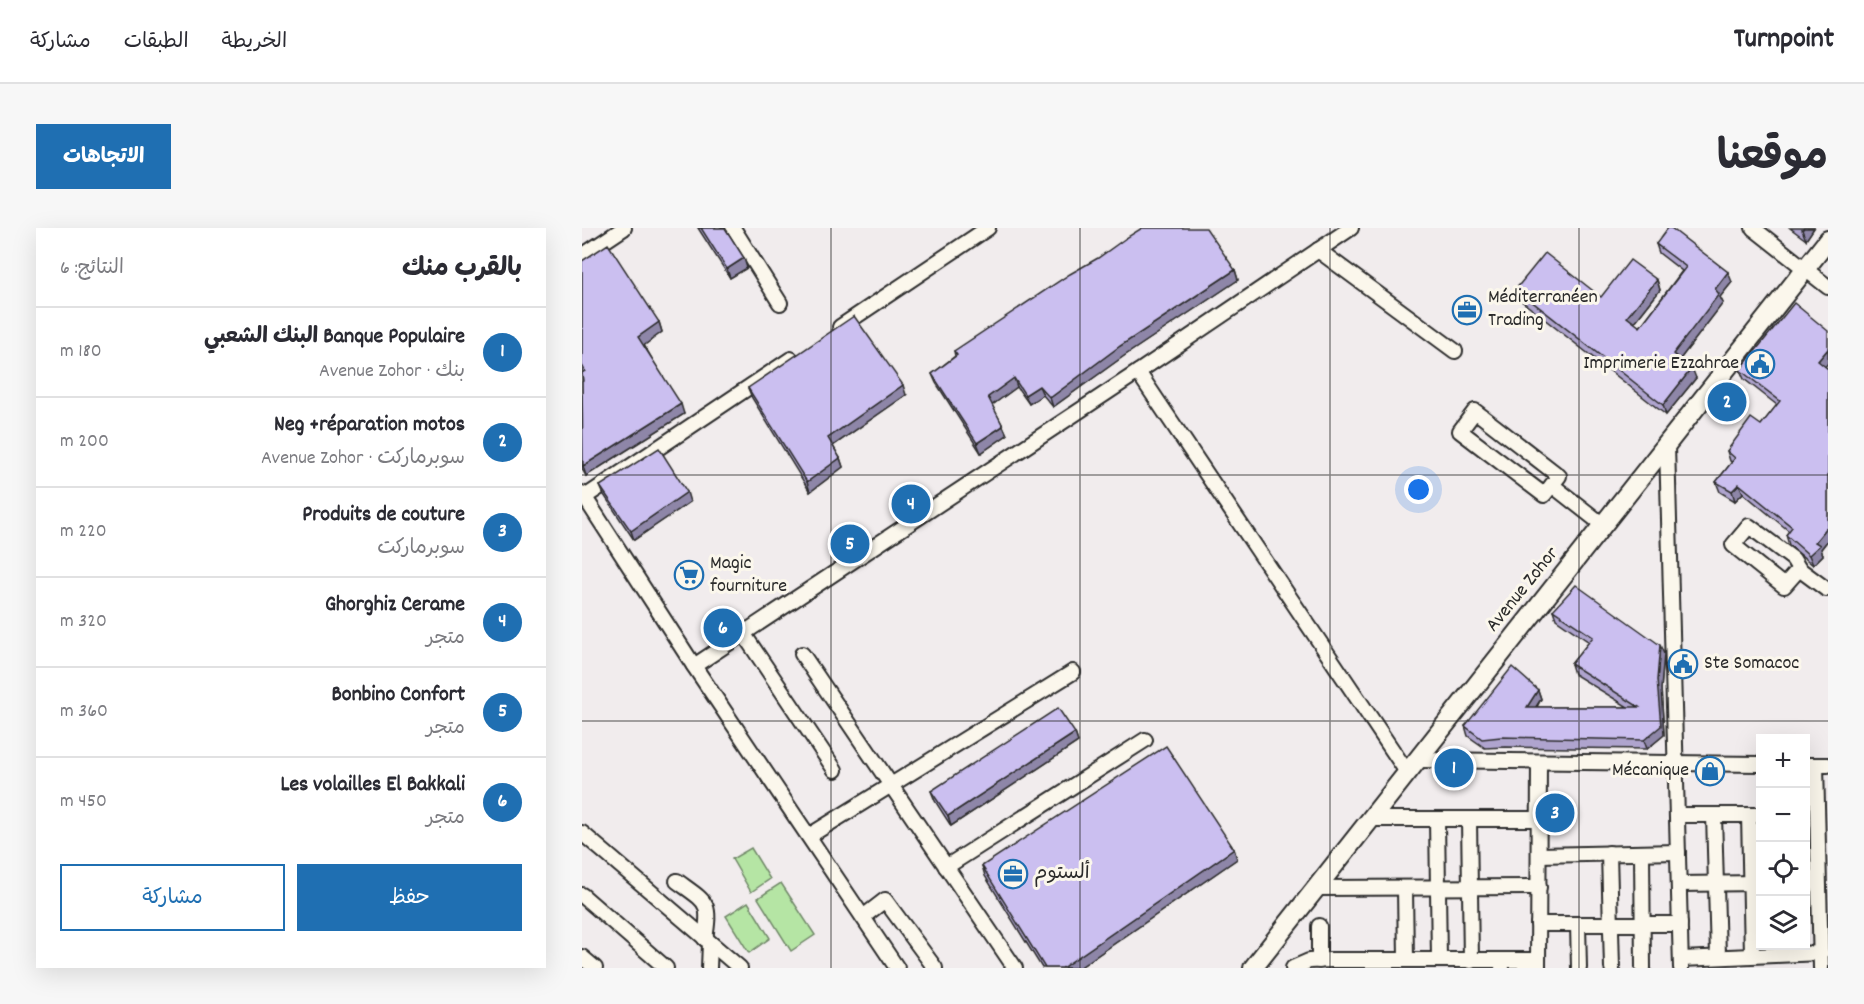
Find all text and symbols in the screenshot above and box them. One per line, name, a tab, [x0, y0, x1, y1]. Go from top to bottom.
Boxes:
text: Turnpoint	[1734, 21, 1834, 61]
text: مشاركة	[30, 28, 91, 58]
text: الطبقات	[124, 28, 189, 58]
text: الخريطة	[222, 28, 287, 58]
button: الاتجاهات	[36, 124, 171, 189]
text: موقعنا	[1717, 130, 1828, 190]
text: بالقرب منك	[402, 251, 522, 288]
text: النتائج: 6	[60, 255, 124, 283]
place label: Méditerranéen Trading	[1488, 284, 1598, 335]
office icon: Méditerranéen Trading	[1451, 294, 1483, 326]
text: Banque Populaire البنك الشعبي	[204, 322, 465, 353]
text: 180 m	[60, 338, 102, 366]
text: 1	[500, 338, 505, 366]
public building icon: Imprimerie Ezzahrae	[1744, 348, 1776, 380]
place label: Imprimerie Ezzahrae	[1583, 350, 1739, 378]
text: بنك · Avenue Zohor	[319, 358, 465, 386]
pin: 2	[1708, 380, 1746, 424]
text: Neg +réparation motos	[274, 410, 465, 441]
text: 200 m	[60, 428, 109, 456]
text: 2	[498, 428, 507, 456]
text: سوبرماركت · Avenue Zohor	[261, 445, 465, 473]
your location	[1404, 475, 1433, 504]
pin: 4	[892, 482, 930, 526]
text: Produits de couture	[302, 500, 465, 531]
text: 220 m	[60, 518, 107, 546]
text: 3	[498, 518, 507, 546]
pin: 5	[830, 522, 870, 566]
text: سوبرماركت	[377, 535, 465, 563]
street label: Avenue Zohor	[1480, 541, 1566, 639]
place label: Magic fourniture	[710, 550, 787, 601]
supermarket icon: Magic fourniture	[673, 559, 705, 591]
text: Ghorghiz Cerame	[325, 590, 465, 621]
pin: 6	[704, 606, 742, 650]
text: 320 m	[60, 608, 107, 636]
text: 4	[498, 608, 507, 636]
text: متجر	[426, 625, 465, 653]
public building icon: Ste Somacoc	[1667, 648, 1699, 680]
place label: Ste Somacoc	[1704, 650, 1799, 678]
text: Bonbino Confort	[331, 680, 465, 711]
text: 360 m	[60, 698, 108, 726]
text: 5	[498, 698, 507, 726]
text: متجر	[426, 715, 465, 743]
map controls	[1756, 734, 1810, 950]
button: +	[1756, 734, 1810, 788]
pin: 1	[1434, 746, 1474, 790]
shop icon: Mécanique	[1694, 755, 1726, 787]
place label: Mécanique	[1612, 757, 1689, 785]
text: Les volailles El Bakkali	[280, 770, 465, 801]
text: 450 m	[60, 788, 107, 816]
text: 6	[498, 788, 507, 816]
button: −	[1756, 788, 1810, 842]
pin: 3	[1536, 790, 1574, 836]
text: متجر	[426, 805, 465, 833]
button: locate	[1756, 842, 1810, 896]
office icon: ألستوم	[997, 858, 1029, 890]
place label: ألستوم	[1034, 860, 1090, 888]
button: مشاركة	[60, 864, 285, 931]
button: حفظ	[297, 864, 522, 931]
button: layers	[1756, 896, 1810, 950]

